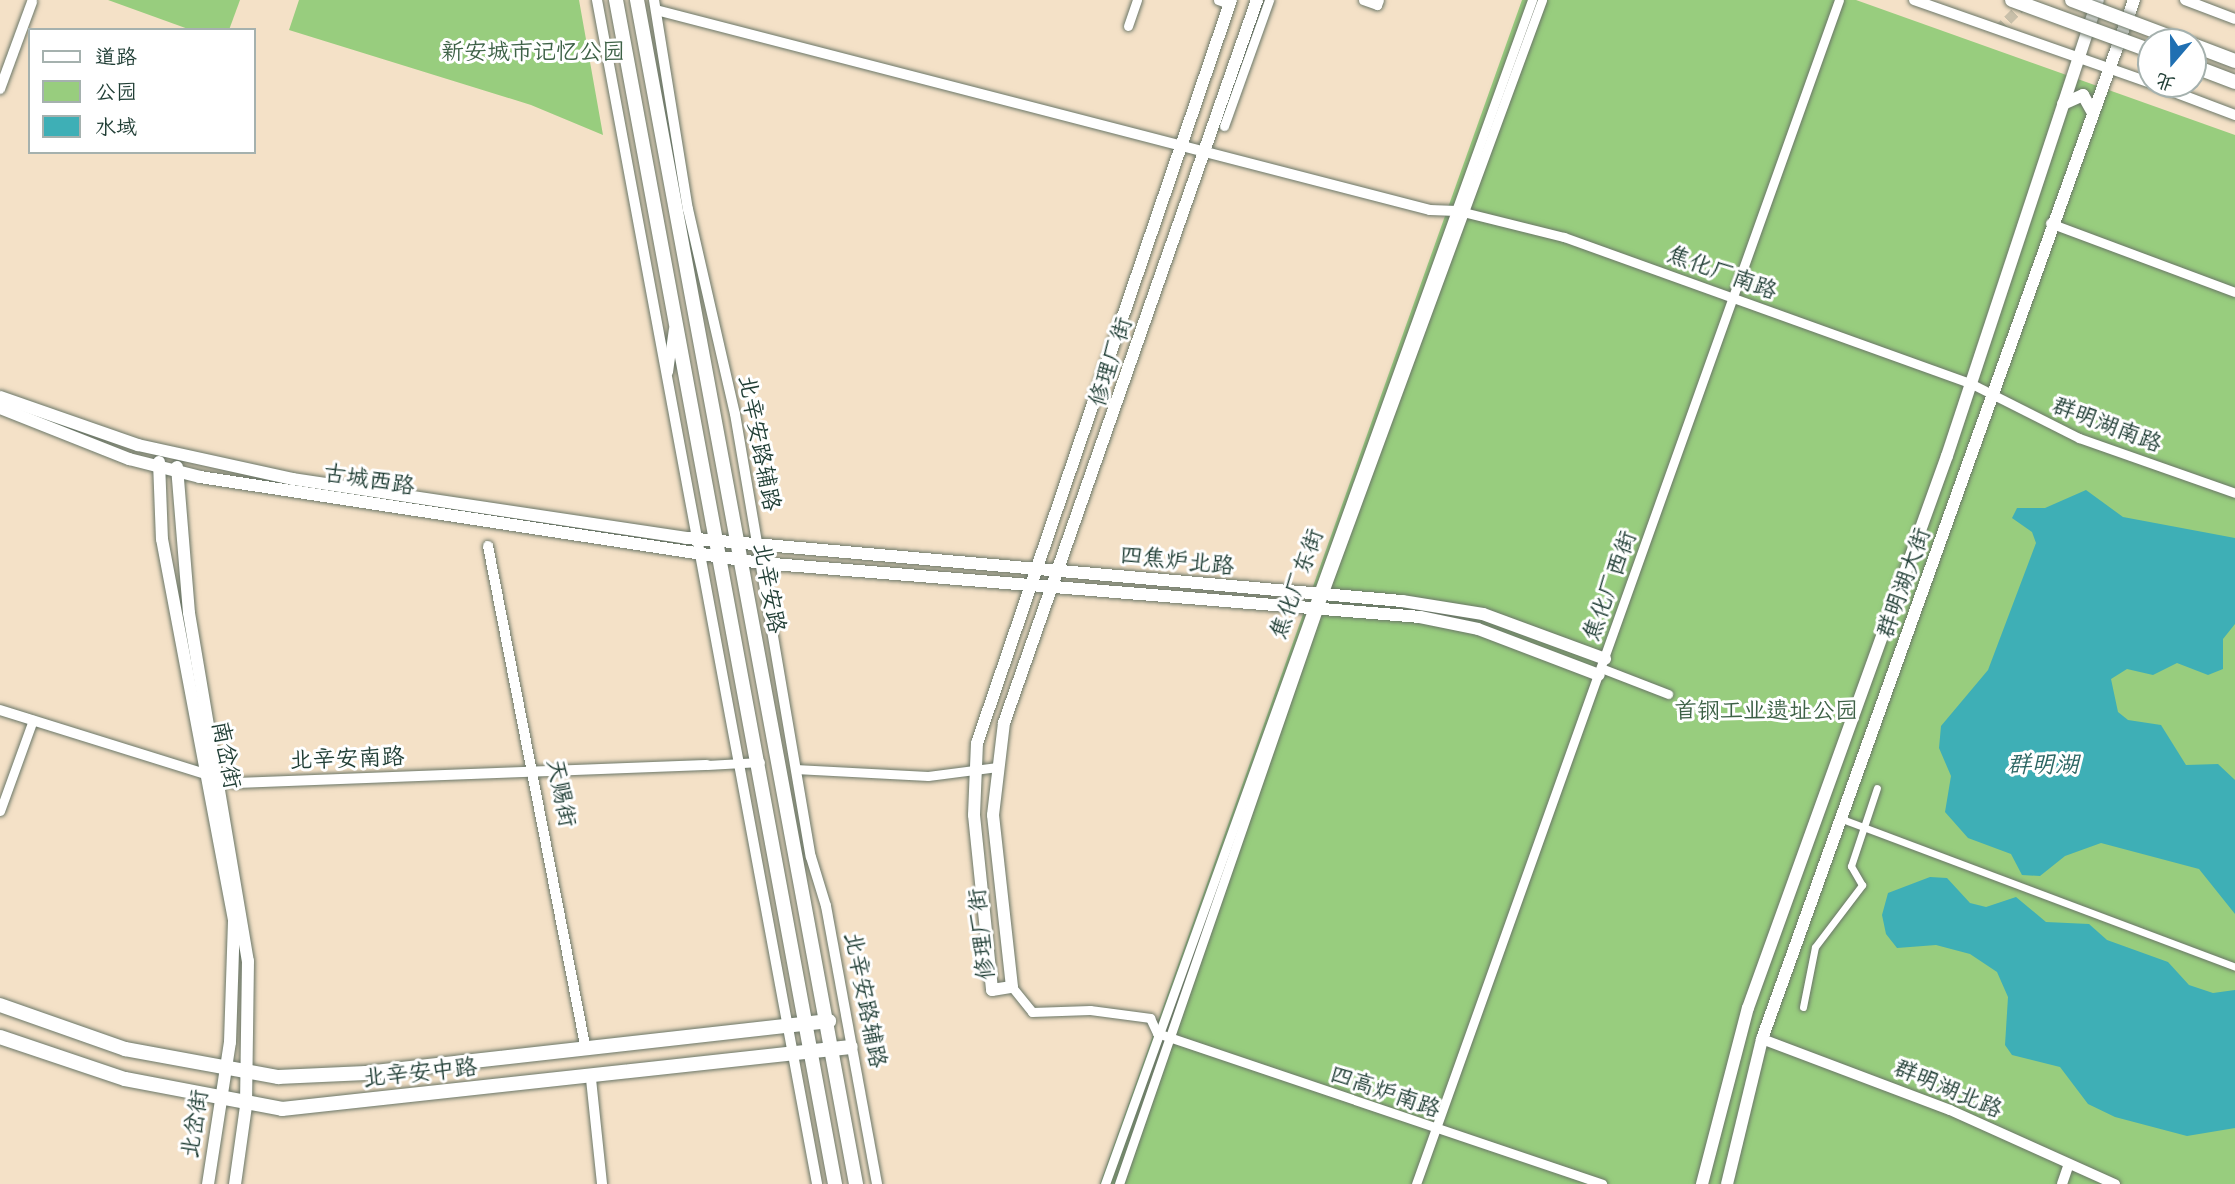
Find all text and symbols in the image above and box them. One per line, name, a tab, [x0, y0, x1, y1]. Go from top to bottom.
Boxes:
legend	[28, 28, 256, 154]
north arrow	[2137, 28, 2207, 98]
park label: 新安城市记忆公园	[441, 38, 625, 66]
text: 道路	[95, 43, 137, 72]
text: 北	[2152, 65, 2179, 97]
text: 公园	[95, 78, 137, 107]
text: 水域	[95, 113, 137, 142]
street label: 焦化厂南路	[1663, 240, 1781, 306]
street label: 修理厂街	[1084, 314, 1138, 410]
street label: 北辛安路辅路	[732, 373, 786, 513]
street label: 群明湖南路	[2048, 392, 2166, 458]
street label: 古城西路	[321, 459, 417, 501]
street label: 群明湖大街	[1871, 524, 1937, 642]
street label: 焦化厂东街	[1264, 525, 1330, 643]
street label: 焦化厂西街	[1577, 527, 1643, 645]
street label: 北辛安路	[747, 540, 791, 636]
street label: 四焦炉北路	[1118, 541, 1236, 581]
park label: 首钢工业遗址公园	[1674, 697, 1858, 725]
street label: 南岔街	[206, 719, 246, 791]
street label: 北辛安南路	[289, 743, 405, 775]
water label: 群明湖	[2007, 752, 2079, 780]
street label: 天赐街	[541, 757, 581, 829]
street label: 修理厂街	[963, 887, 1001, 981]
street label: 北辛安路辅路	[838, 930, 892, 1070]
street label: 北辛安中路	[361, 1053, 479, 1093]
street label: 群明湖北路	[1890, 1054, 2006, 1124]
street label: 四高炉南路	[1326, 1060, 1444, 1124]
street label: 北岔街	[176, 1088, 214, 1160]

